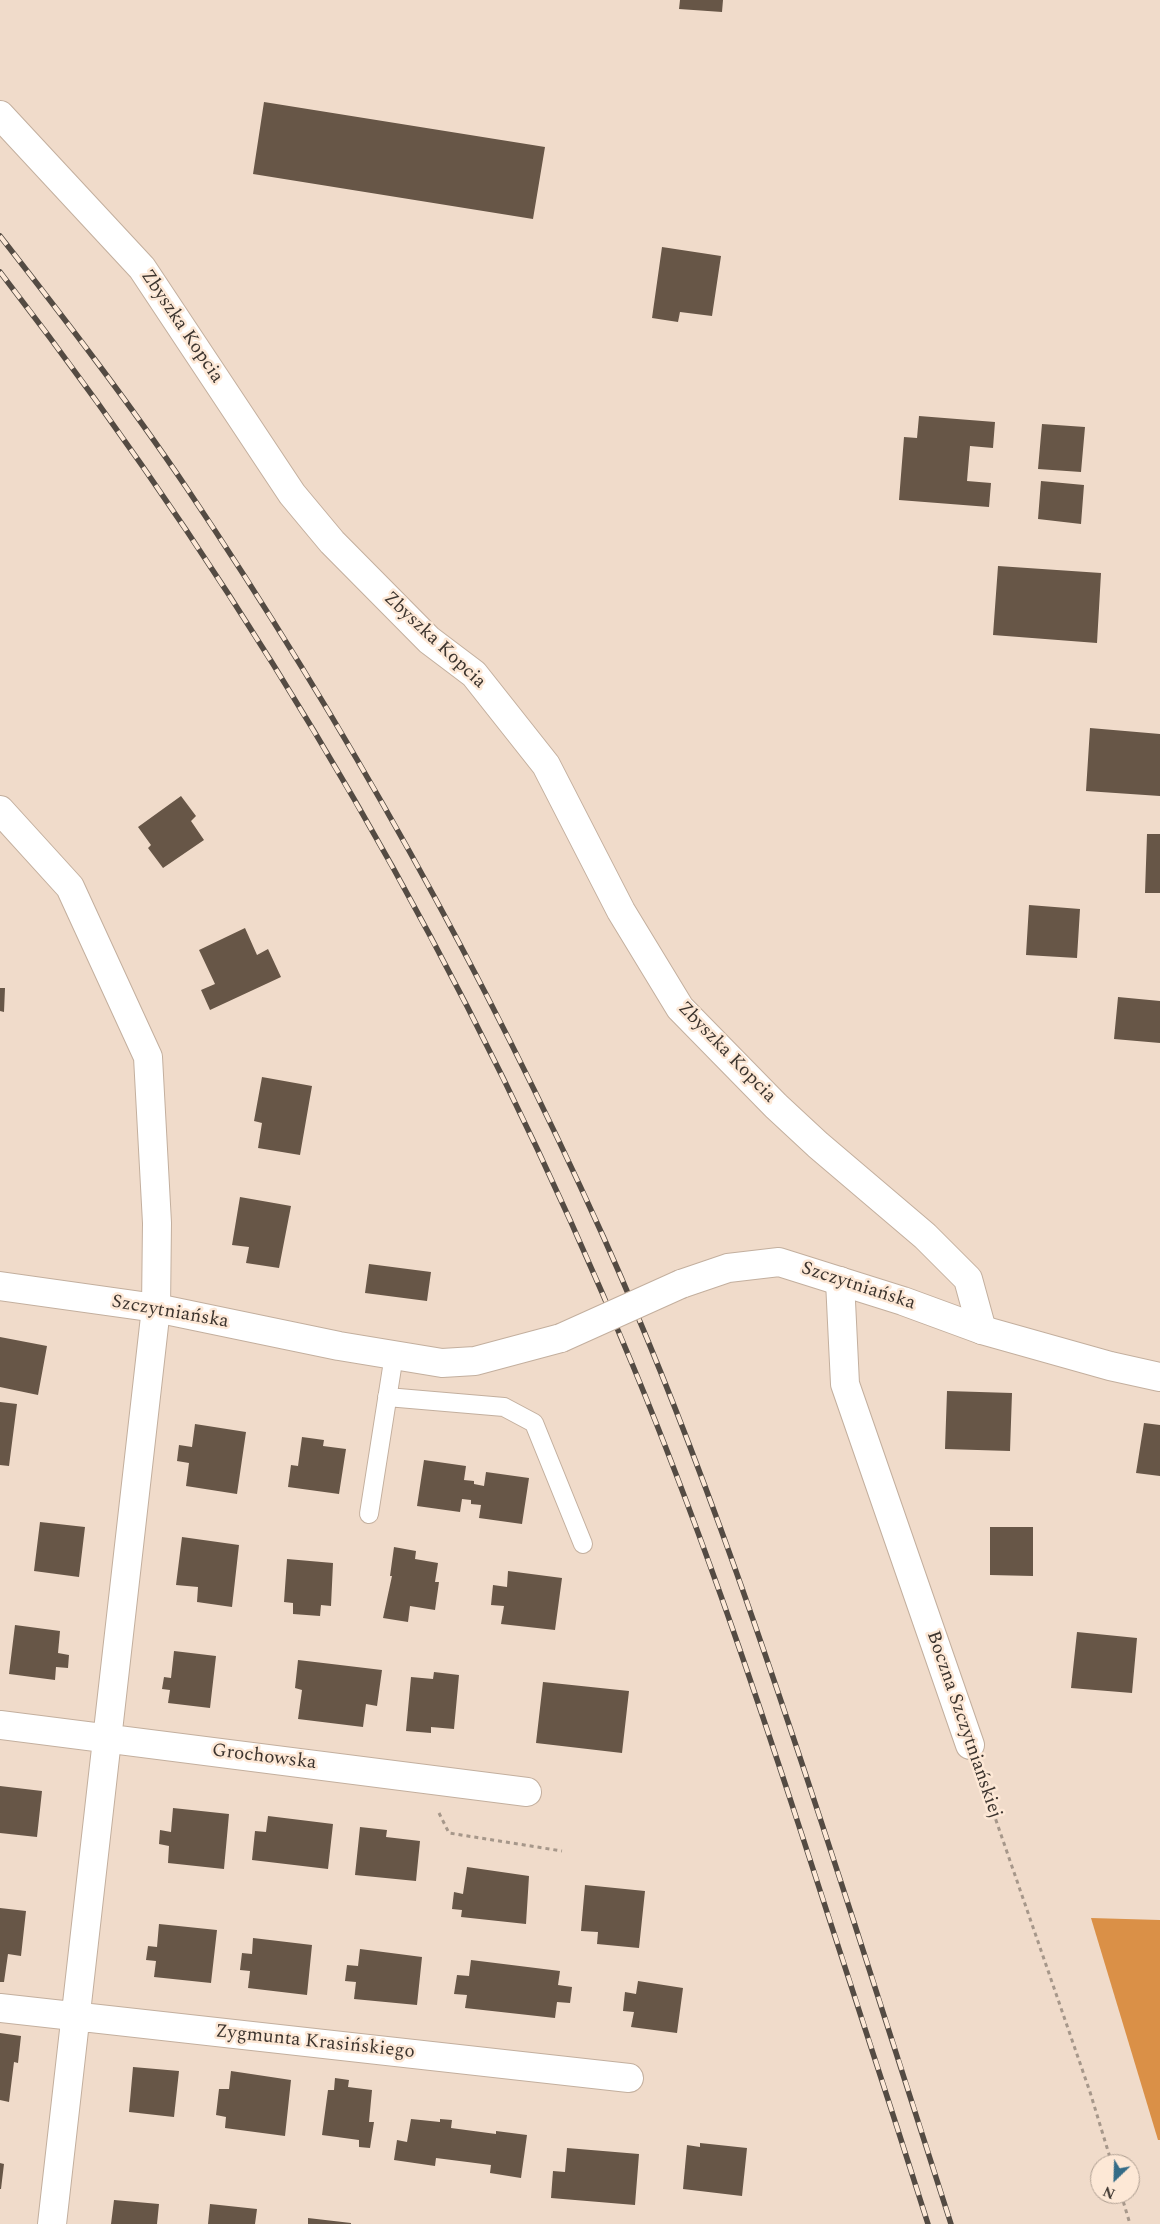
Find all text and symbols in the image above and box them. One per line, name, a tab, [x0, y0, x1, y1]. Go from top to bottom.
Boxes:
street label: Zbyszka Kopcia	[135, 266, 227, 388]
street label: Zbyszka Kopcia	[378, 588, 490, 694]
street label: Zbyszka Kopcia	[672, 998, 780, 1108]
street label: Szczytniańska	[798, 1258, 918, 1316]
street label: Szczytniańska	[110, 1291, 230, 1335]
street label: Boczna Szczytniańskiej	[920, 1628, 1006, 1822]
street label: Grochowska	[210, 1740, 318, 1776]
street label: Zygmunta Krasińskiego	[214, 2021, 416, 2065]
north arrow	[1090, 2154, 1140, 2204]
text: N	[1100, 2180, 1119, 2204]

